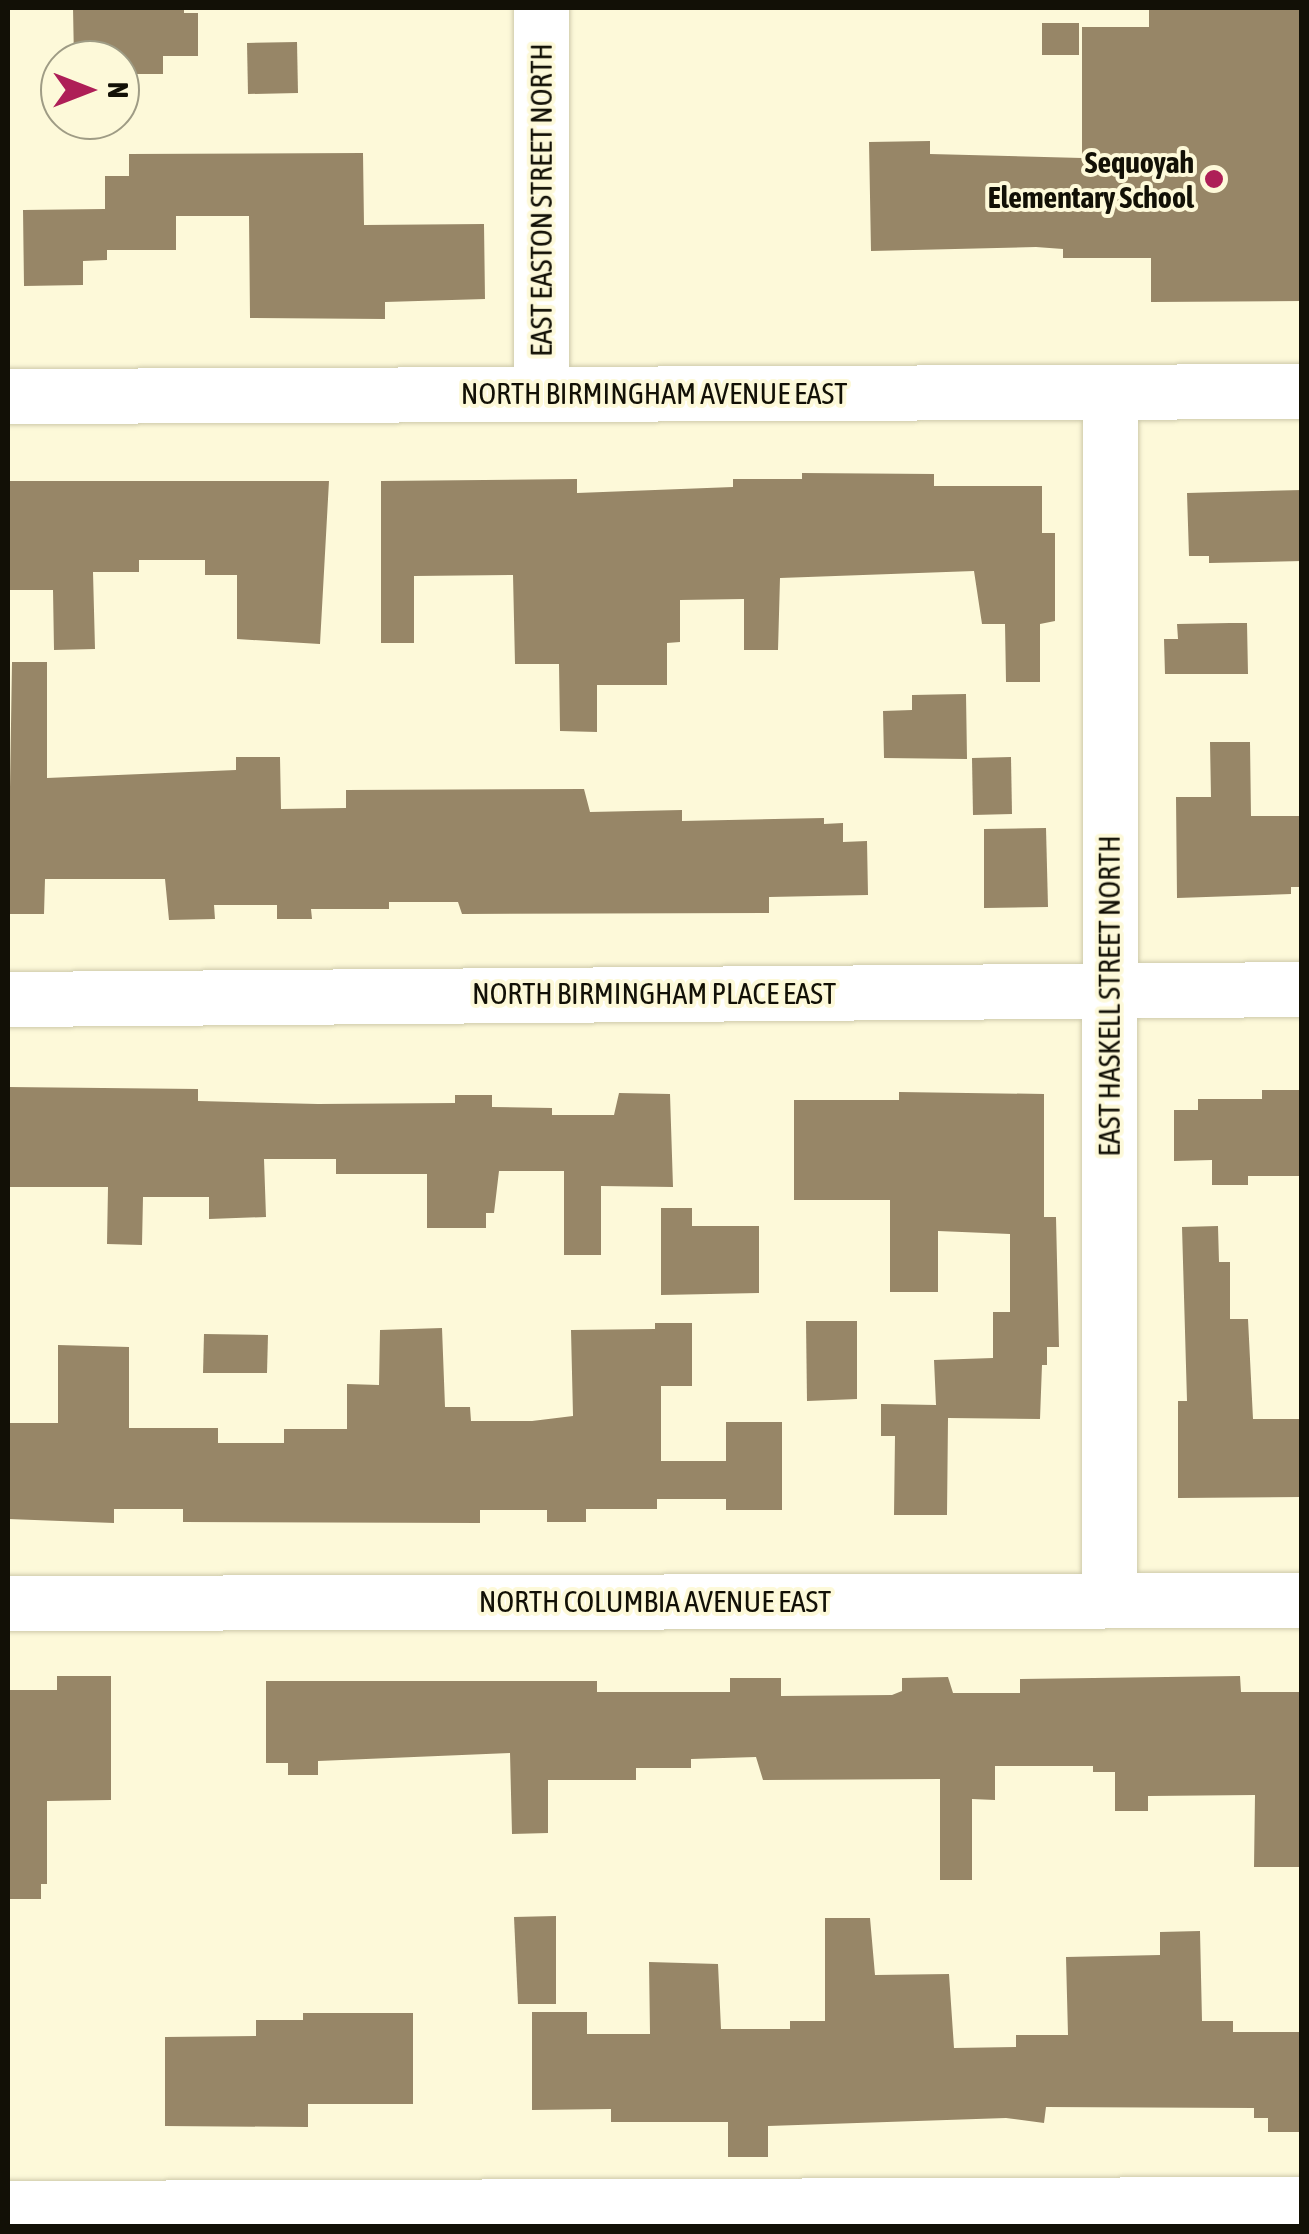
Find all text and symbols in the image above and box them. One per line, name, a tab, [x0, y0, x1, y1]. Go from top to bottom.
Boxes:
north arrow	[40, 40, 140, 140]
street label: EAST EASTON STREET NORTH	[523, 43, 559, 357]
text: N	[102, 82, 134, 98]
place label: Sequoyah Elementary School	[988, 144, 1194, 214]
marker: Sequoyah Elementary School	[1203, 168, 1225, 190]
street label: NORTH BIRMINGHAM AVENUE EAST	[461, 375, 847, 411]
street label: EAST HASKELL STREET NORTH	[1091, 835, 1127, 1157]
street label: NORTH BIRMINGHAM PLACE EAST	[472, 975, 836, 1011]
street label: NORTH COLUMBIA AVENUE EAST	[479, 1583, 831, 1619]

